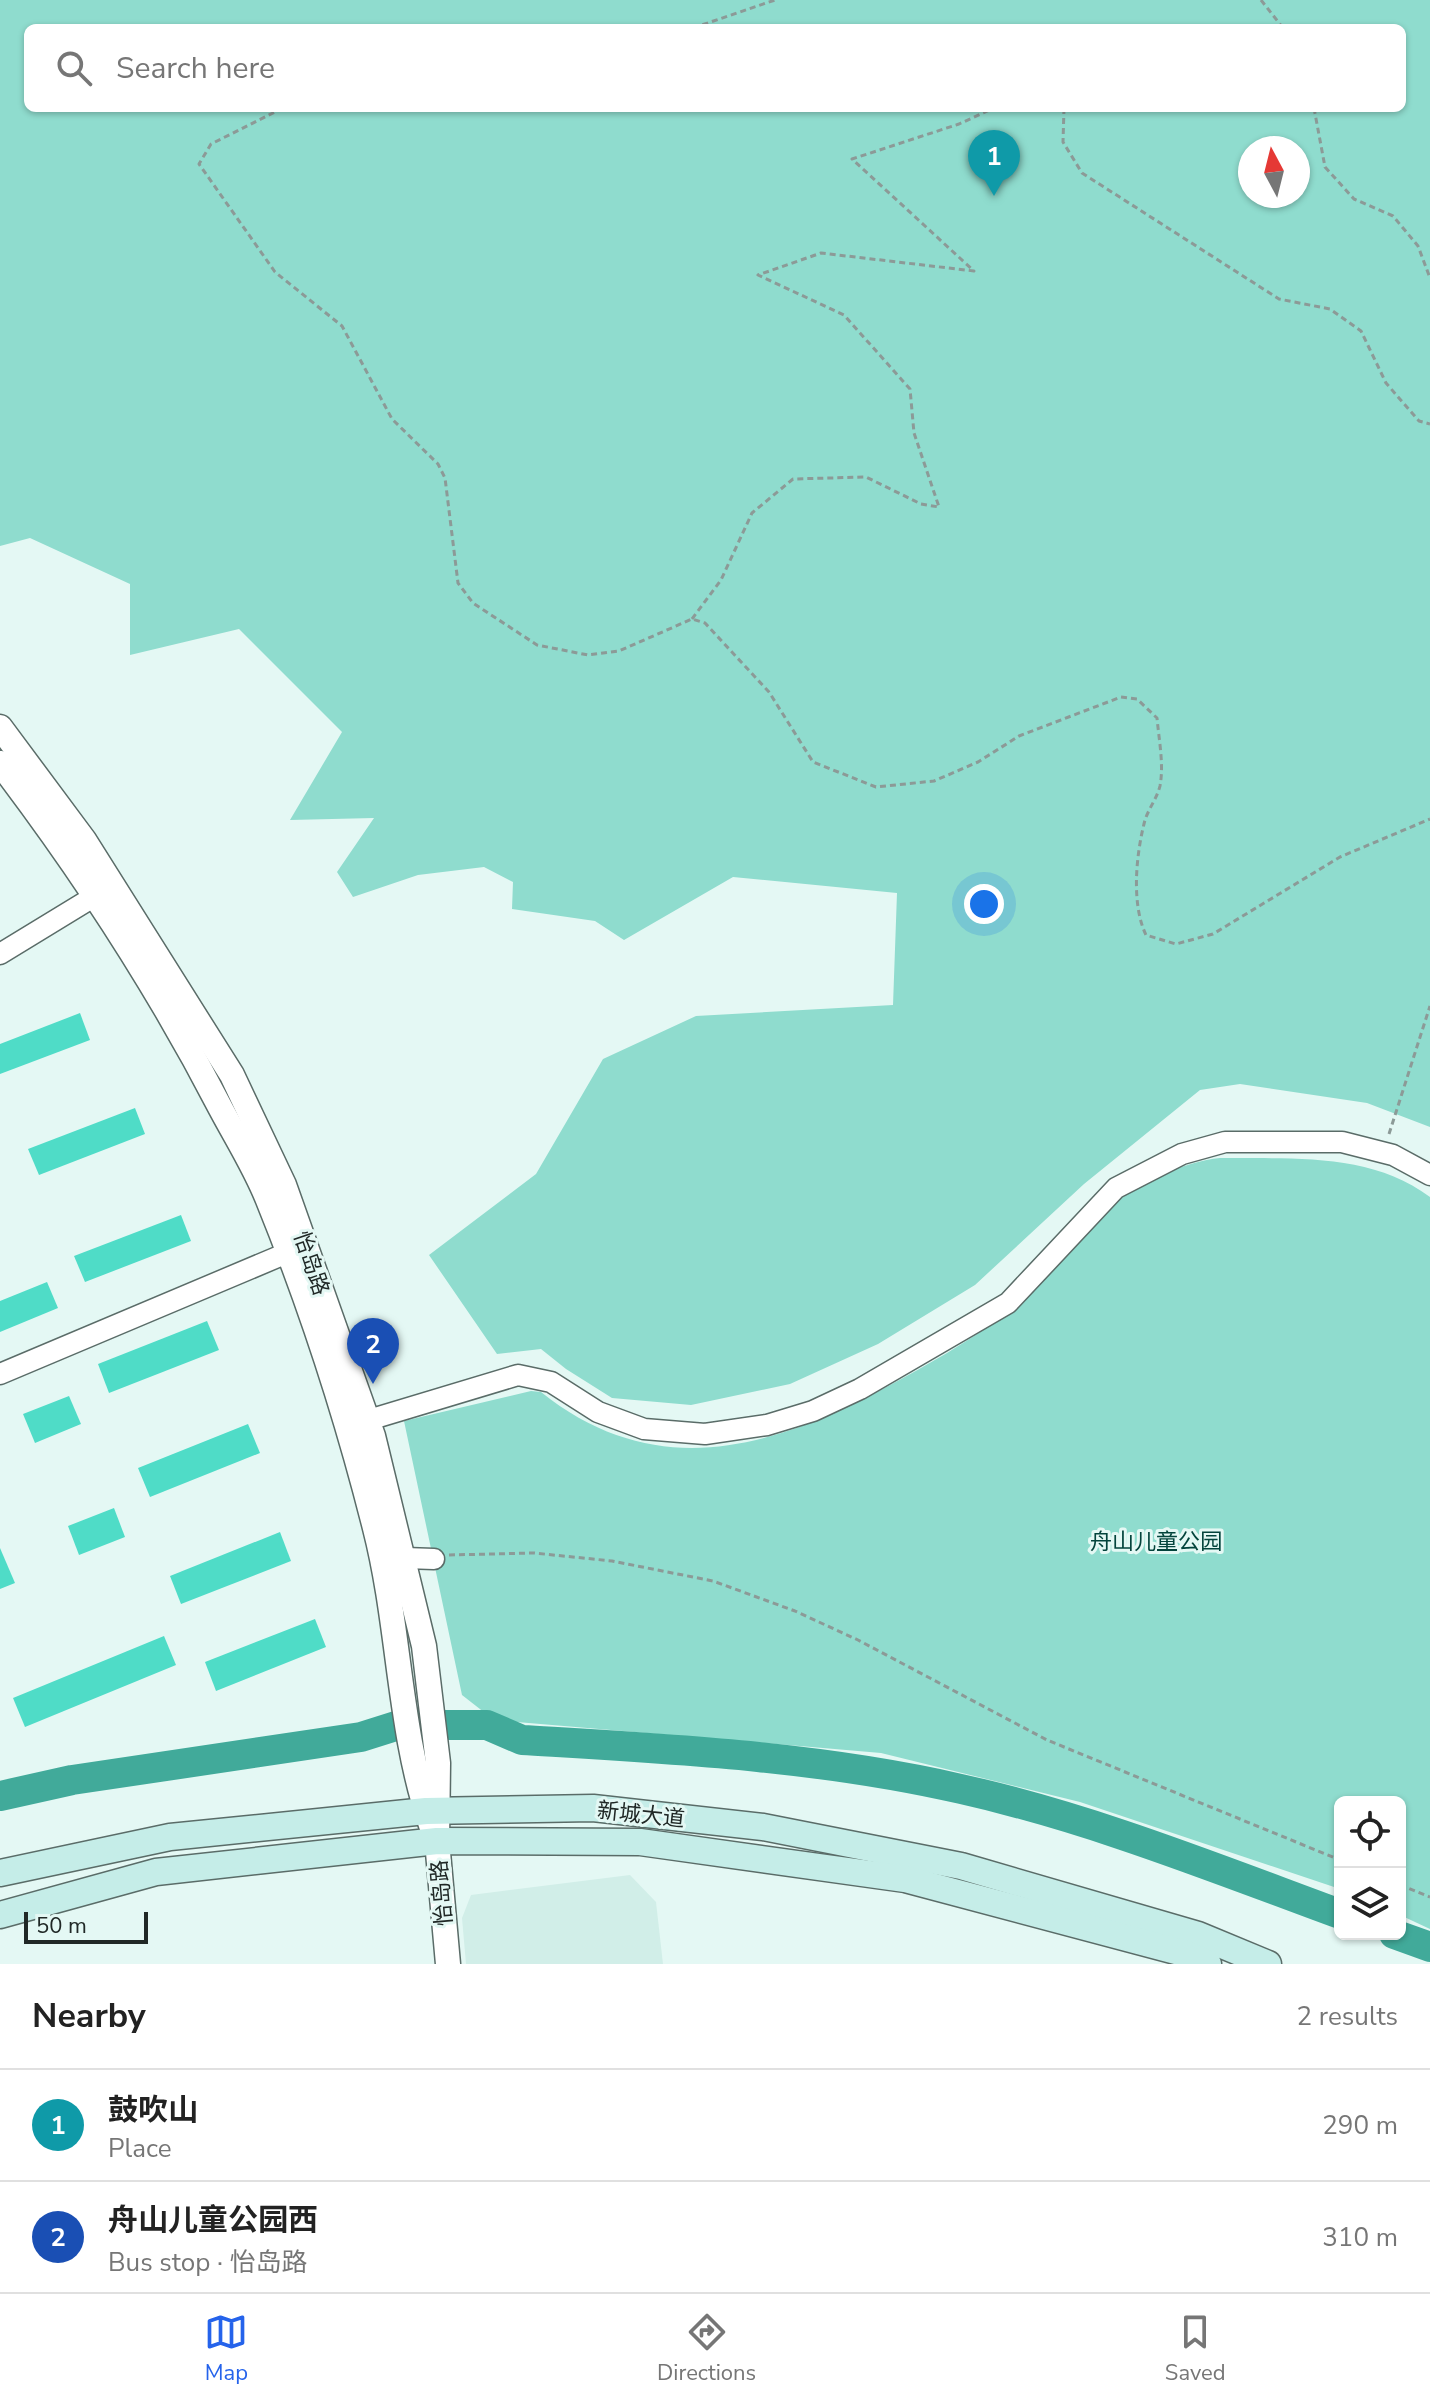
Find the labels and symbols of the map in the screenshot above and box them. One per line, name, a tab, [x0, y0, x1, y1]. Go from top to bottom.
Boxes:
pin: 1	[968, 130, 1020, 196]
north arrow	[1238, 136, 1310, 208]
your location	[964, 884, 1004, 924]
street label: 怡岛路	[286, 1227, 336, 1299]
pin: 2	[347, 1318, 399, 1384]
park label: 舟山儿童公园	[1090, 1527, 1222, 1557]
street label: 新城大道	[596, 1795, 686, 1835]
street label: 怡岛路	[424, 1859, 460, 1927]
scale bar	[24, 1908, 148, 1944]

